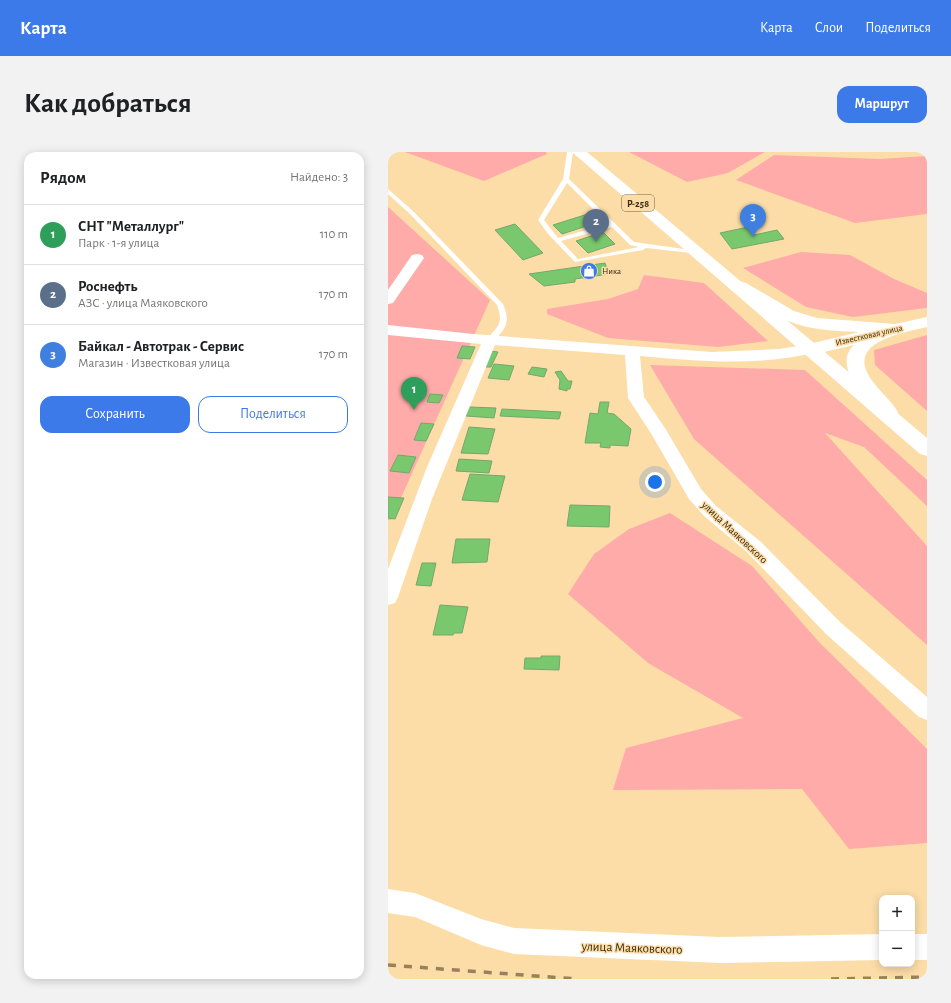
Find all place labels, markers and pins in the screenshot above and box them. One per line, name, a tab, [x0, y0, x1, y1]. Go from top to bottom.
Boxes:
pin: 3	[740, 204, 766, 237]
pin: 2	[583, 209, 609, 242]
shop icon: Ника	[579, 261, 599, 281]
place label: Ника	[602, 267, 621, 276]
pin: 1	[401, 377, 427, 410]

